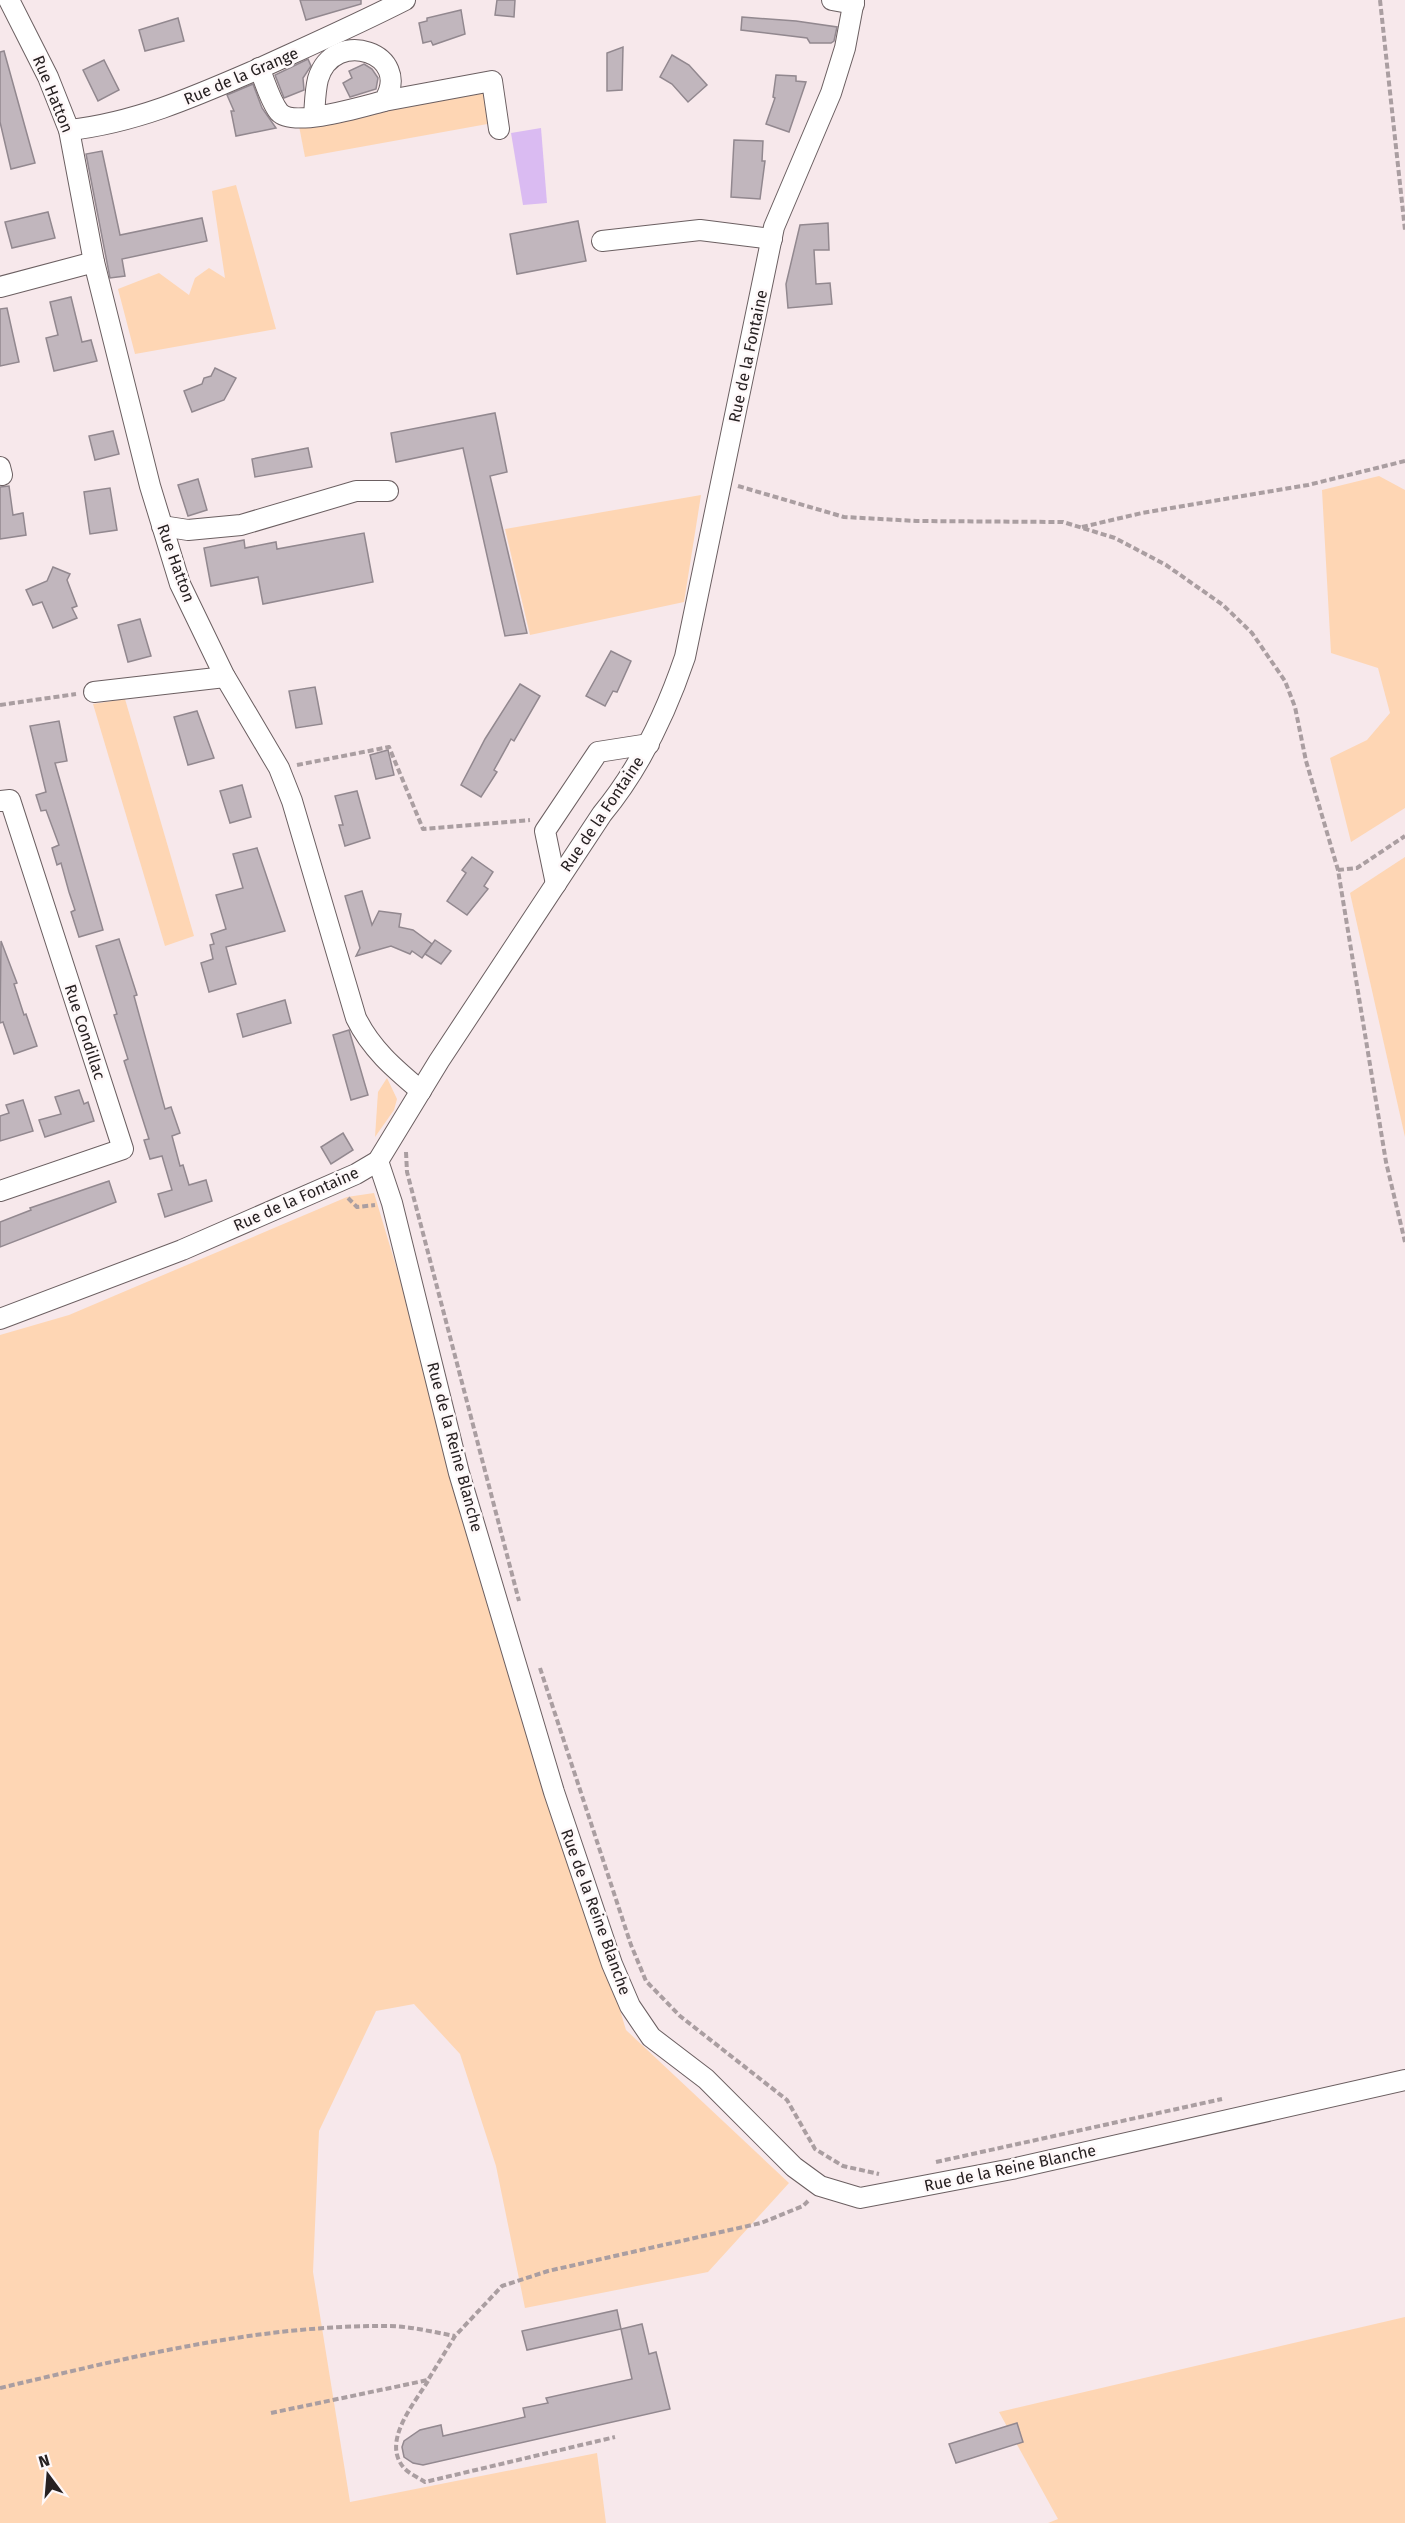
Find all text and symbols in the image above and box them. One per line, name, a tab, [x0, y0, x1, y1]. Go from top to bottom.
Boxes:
street label: Rue de la Grange	[181, 43, 301, 109]
street label: Rue Hatton	[29, 53, 77, 135]
street label: Rue de la Fontaine	[725, 288, 771, 424]
street label: Rue Hatton	[153, 521, 199, 605]
street label: Rue de la Fontaine	[556, 753, 648, 875]
street label: Rue Condillac	[61, 982, 109, 1082]
street label: Rue de la Fontaine	[230, 1163, 362, 1235]
street label: Rue de la Reine Blanche	[423, 1360, 487, 1534]
street label: Rue de la Reine Blanche	[557, 1826, 635, 1998]
street label: Rue de la Reine Blanche	[922, 2140, 1098, 2196]
north arrow	[18, 2445, 78, 2505]
text: N	[36, 2450, 52, 2472]

